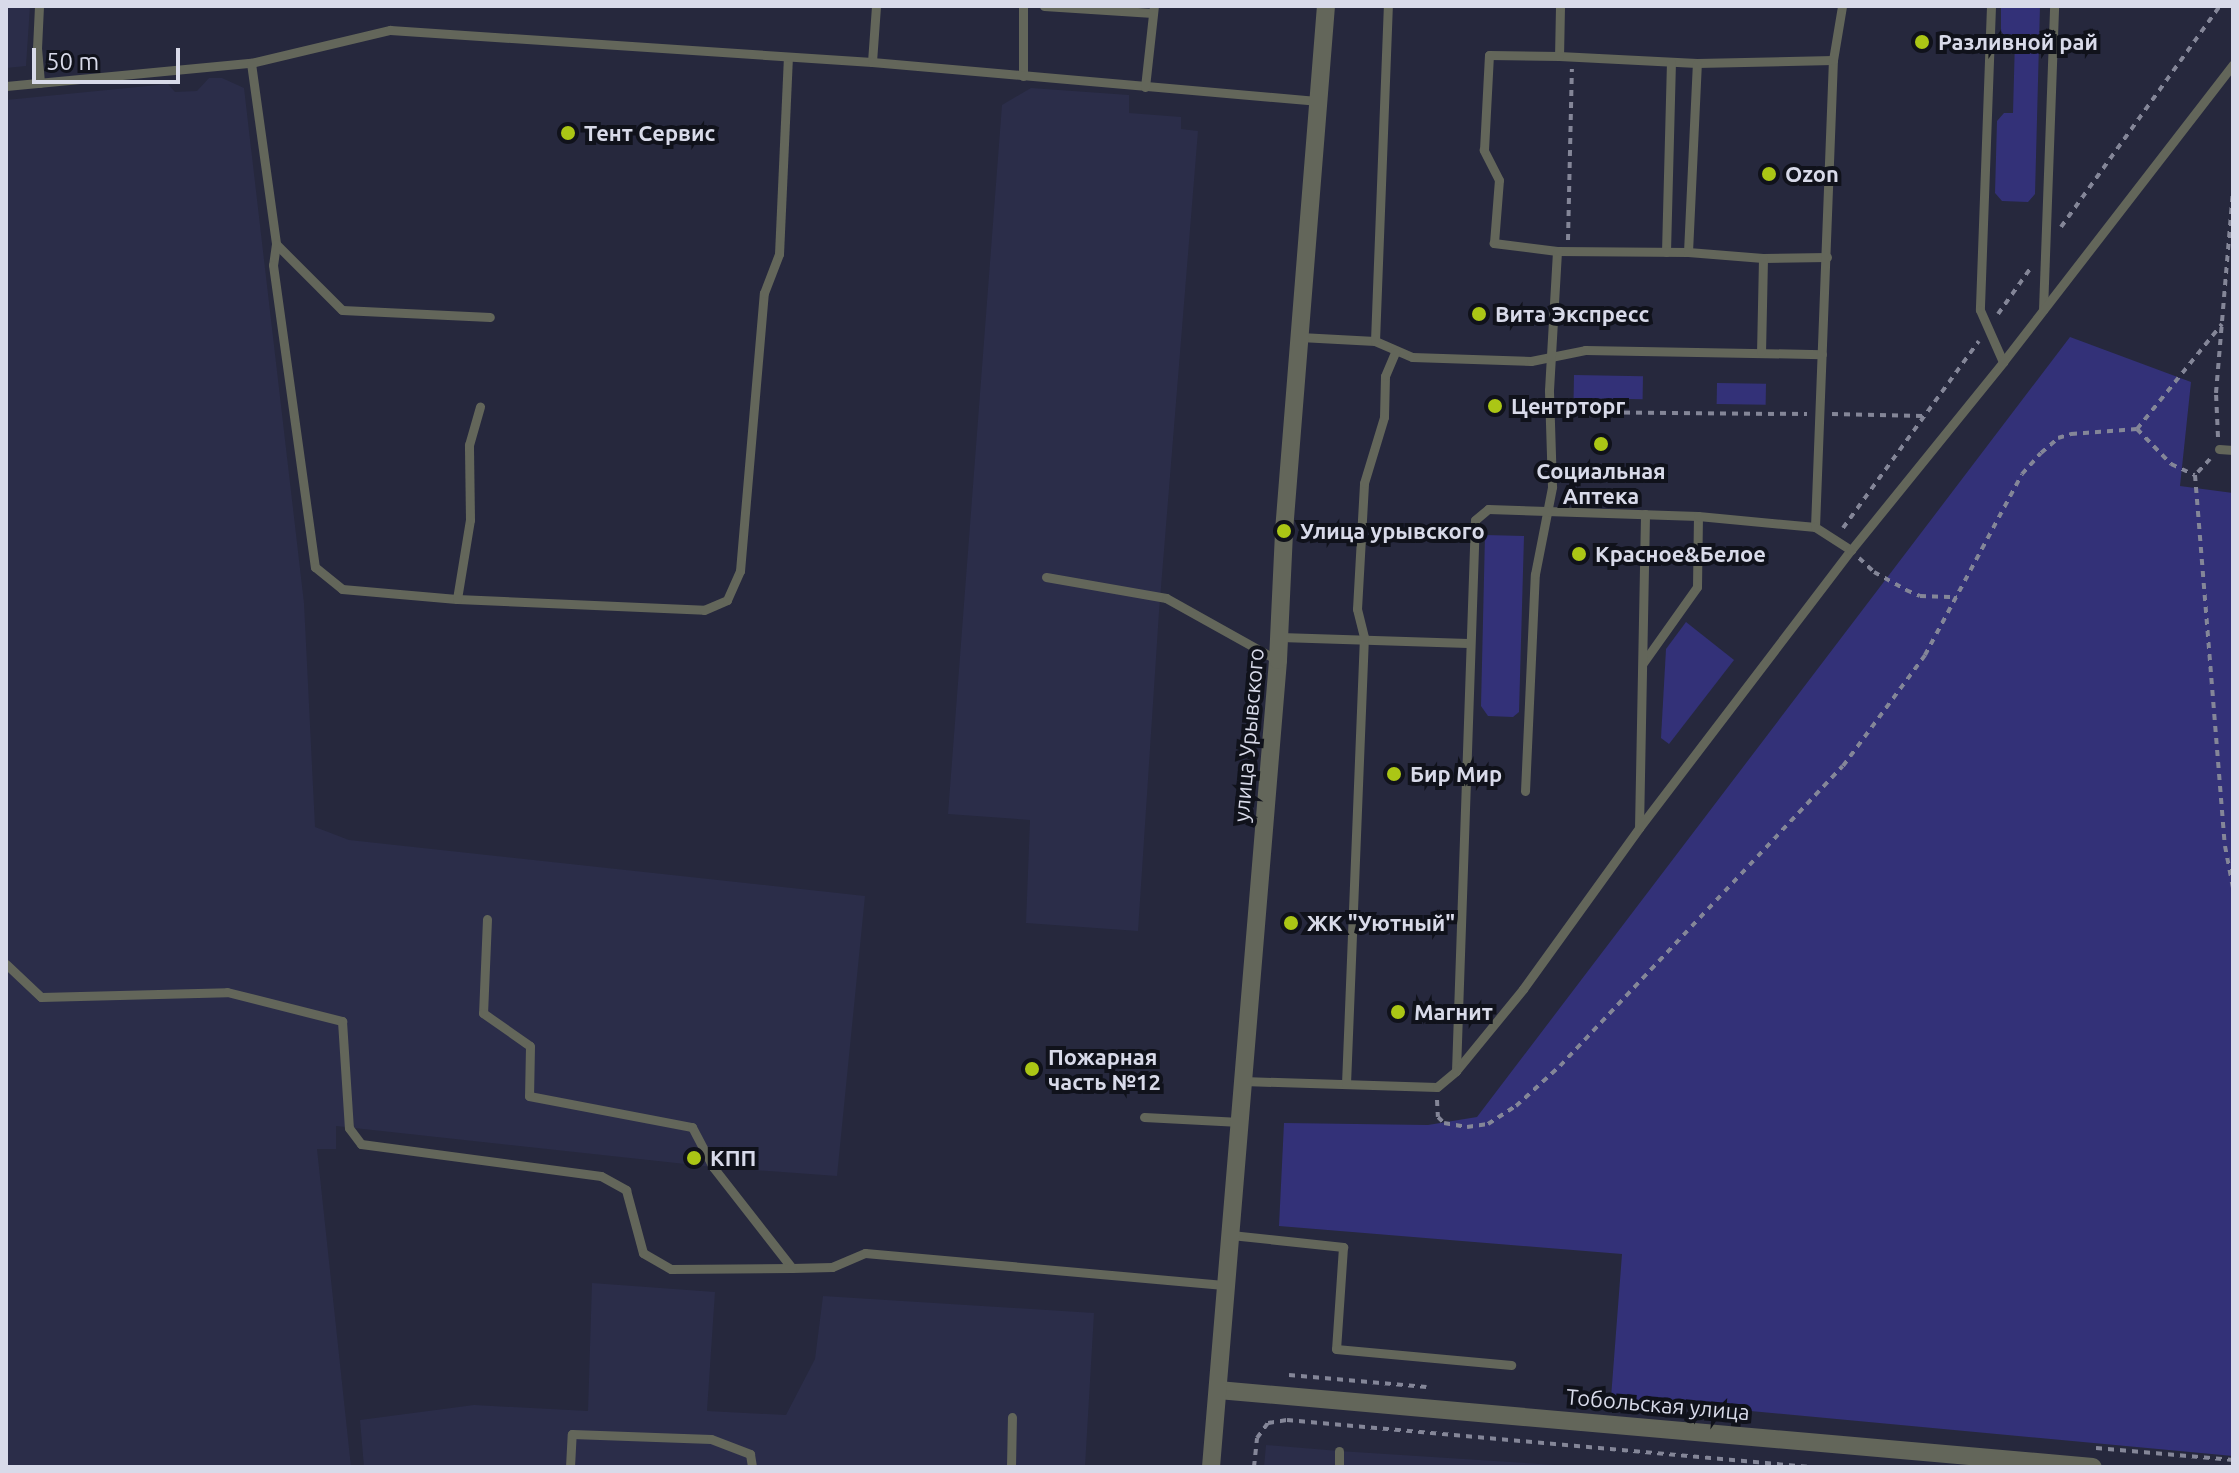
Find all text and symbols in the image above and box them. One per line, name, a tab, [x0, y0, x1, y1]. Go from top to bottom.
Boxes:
place label: Разливной рай	[1938, 29, 2098, 55]
scale bar	[36, 32, 184, 82]
marker: Разливной рай	[1913, 33, 1931, 51]
text: 50 m	[46, 48, 99, 75]
place label: Тент Сервис	[584, 120, 715, 146]
marker: Тент Сервис	[559, 124, 577, 142]
place label: Ozon	[1785, 161, 1839, 187]
marker: Ozon	[1760, 165, 1778, 183]
place label: Вита Экспресс	[1495, 301, 1649, 327]
marker: Вита Экспресс	[1470, 305, 1488, 323]
place label: Центрторг	[1511, 393, 1625, 419]
marker: Центрторг	[1486, 397, 1504, 415]
marker: Социальная Аптека	[1592, 435, 1610, 453]
place label: Социальная Аптека	[1536, 457, 1666, 508]
place label: Улица урывского	[1300, 518, 1485, 544]
marker: Улица урывского	[1275, 522, 1293, 540]
place label: Красное&Белое	[1595, 541, 1766, 567]
marker: Красное&Белое	[1570, 545, 1588, 563]
street label: улица Урывского	[1227, 647, 1269, 823]
place label: Бир Мир	[1410, 761, 1502, 787]
marker: Бир Мир	[1385, 765, 1403, 783]
place label: ЖК "Уютный"	[1307, 910, 1455, 936]
marker: ЖК "Уютный"	[1282, 914, 1300, 932]
place label: Магнит	[1414, 999, 1493, 1025]
marker: Магнит	[1389, 1003, 1407, 1021]
place label: Пожарная часть №12	[1048, 1043, 1161, 1094]
marker: Пожарная часть №12	[1023, 1060, 1041, 1078]
place label: КПП	[710, 1145, 756, 1171]
marker: КПП	[685, 1149, 703, 1167]
street label: Тобольская улица	[1565, 1383, 1751, 1425]

